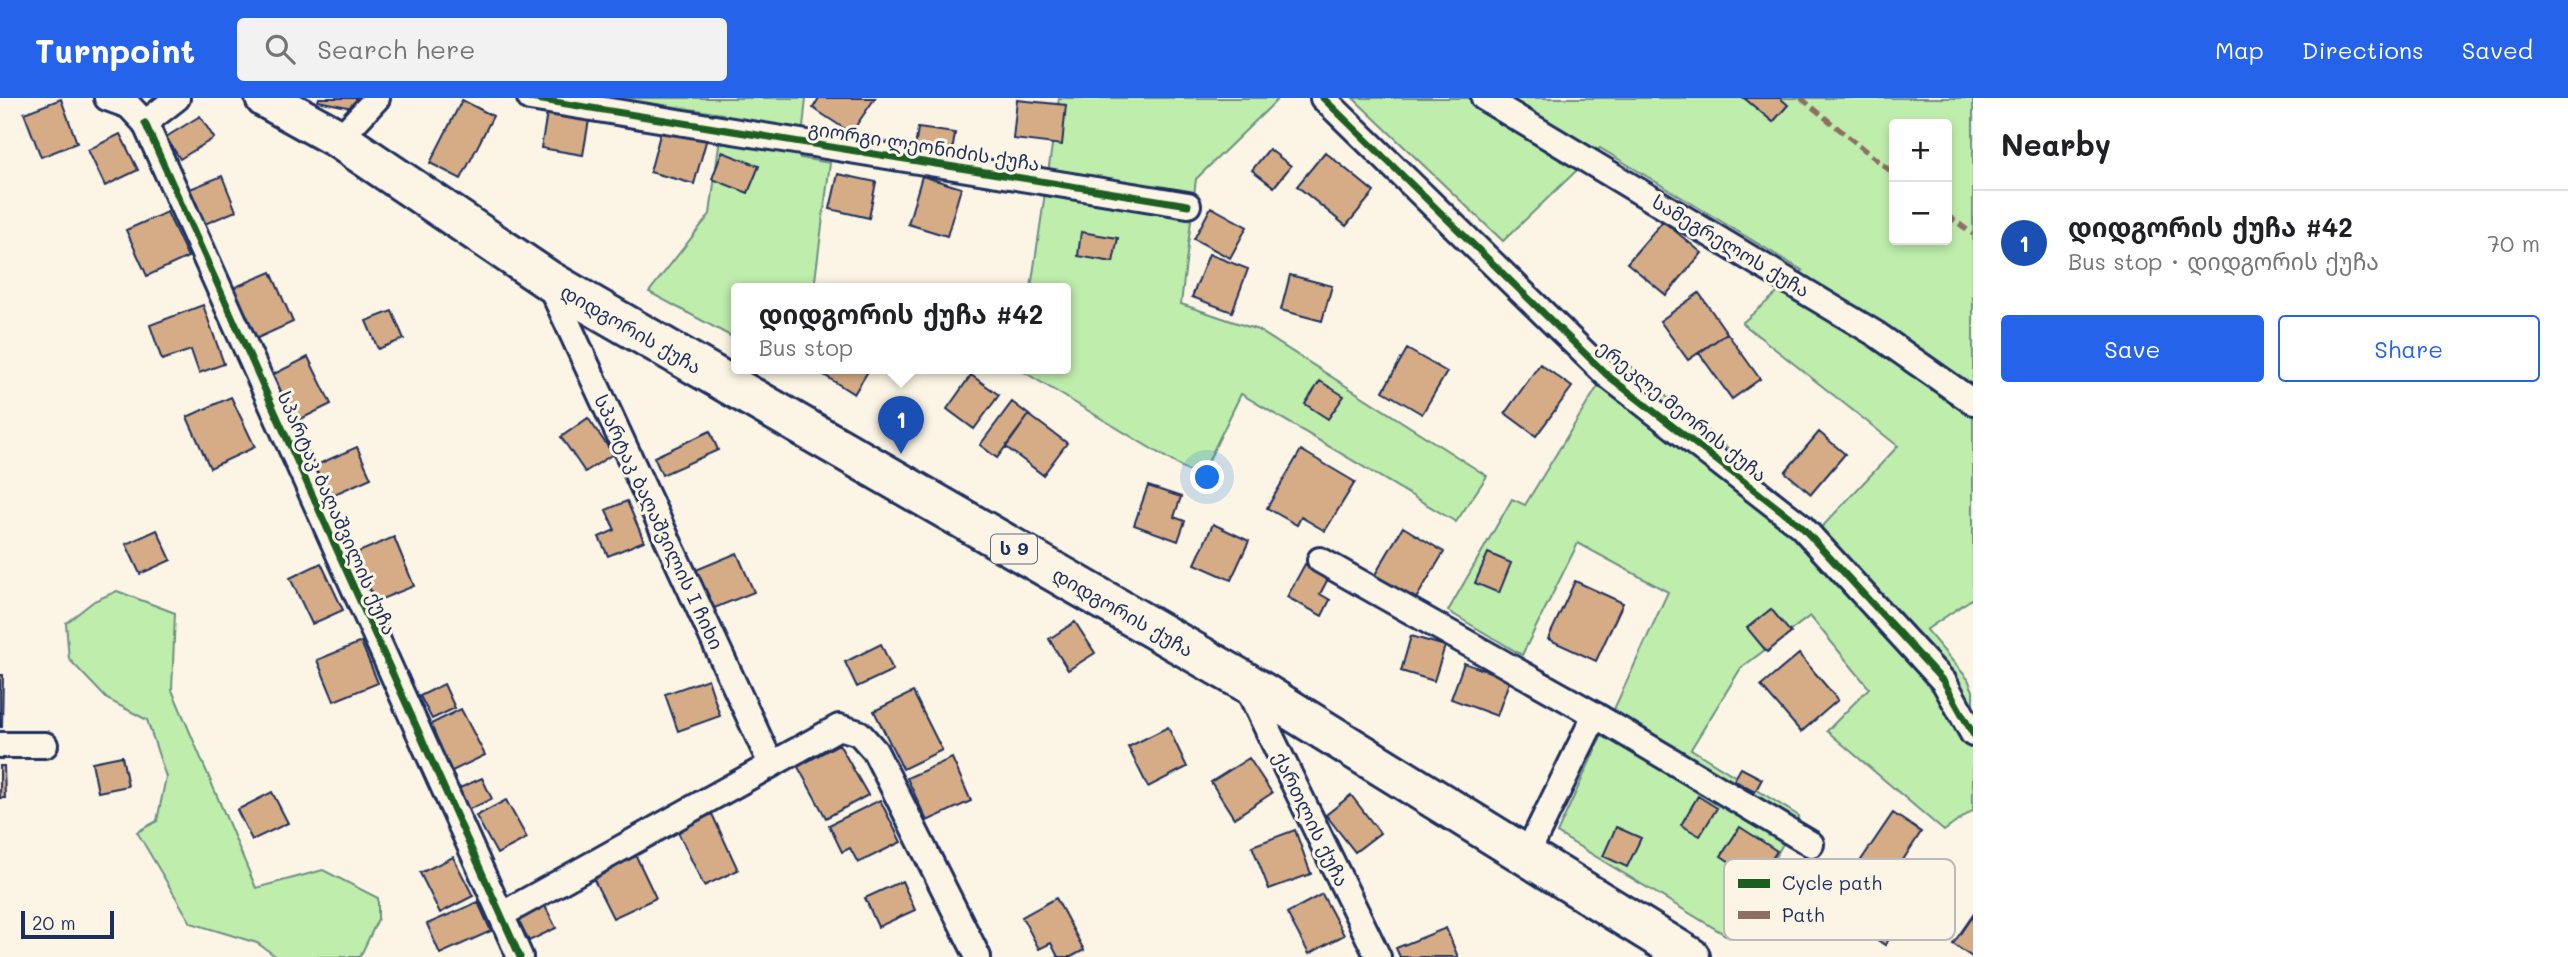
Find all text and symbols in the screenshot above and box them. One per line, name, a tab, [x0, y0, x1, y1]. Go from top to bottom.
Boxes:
search box	[237, 18, 727, 81]
text: Turnpoint	[35, 28, 195, 71]
icon: search	[261, 30, 299, 68]
text: Search here	[317, 32, 475, 66]
text: Map	[2215, 34, 2264, 65]
text: Directions	[2302, 34, 2424, 65]
text: Saved	[2462, 34, 2533, 65]
street label: გიორგი ლეონიძის ქუჩა	[806, 115, 1042, 177]
map controls	[1889, 119, 1952, 245]
button: +	[1889, 119, 1952, 182]
text: Nearby	[2001, 124, 2111, 164]
button: −	[1889, 182, 1952, 245]
street label: სამეგრელოს ქუჩა	[1647, 189, 1815, 303]
text: დიდგორის ქუჩა #42	[2068, 210, 2353, 244]
text: 1	[2019, 228, 2029, 258]
text: 70 m	[2487, 228, 2540, 258]
text: Bus stop · დიდგორის ქუჩა	[2068, 246, 2379, 276]
street label: დიდგორის ქუჩა	[556, 278, 706, 380]
popup	[731, 283, 1071, 374]
text: დიდგორის ქუჩა #42	[759, 297, 1043, 331]
button: Save	[2001, 315, 2264, 382]
button: Share	[2278, 315, 2540, 382]
text: Bus stop	[759, 332, 853, 362]
street label: ერეკლე მეორის ქუჩა	[1592, 334, 1772, 488]
street label: სპარტაკ ბაღაშვილის ქუჩა	[271, 387, 403, 639]
street label: სპარტაკ ბაღაშვილის I ჩიხი	[588, 390, 730, 654]
pin: 1	[878, 396, 924, 454]
your location	[1190, 460, 1224, 494]
road number: ს 9	[991, 534, 1037, 564]
street label: დიდგორის ქუჩა	[1048, 561, 1198, 663]
street label: ქართლის ქუჩა	[1267, 747, 1355, 891]
legend	[1724, 859, 1955, 940]
text: Cycle path	[1782, 870, 1882, 895]
text: Path	[1782, 902, 1825, 927]
scale bar	[21, 908, 114, 940]
text: 20 m	[32, 910, 76, 935]

